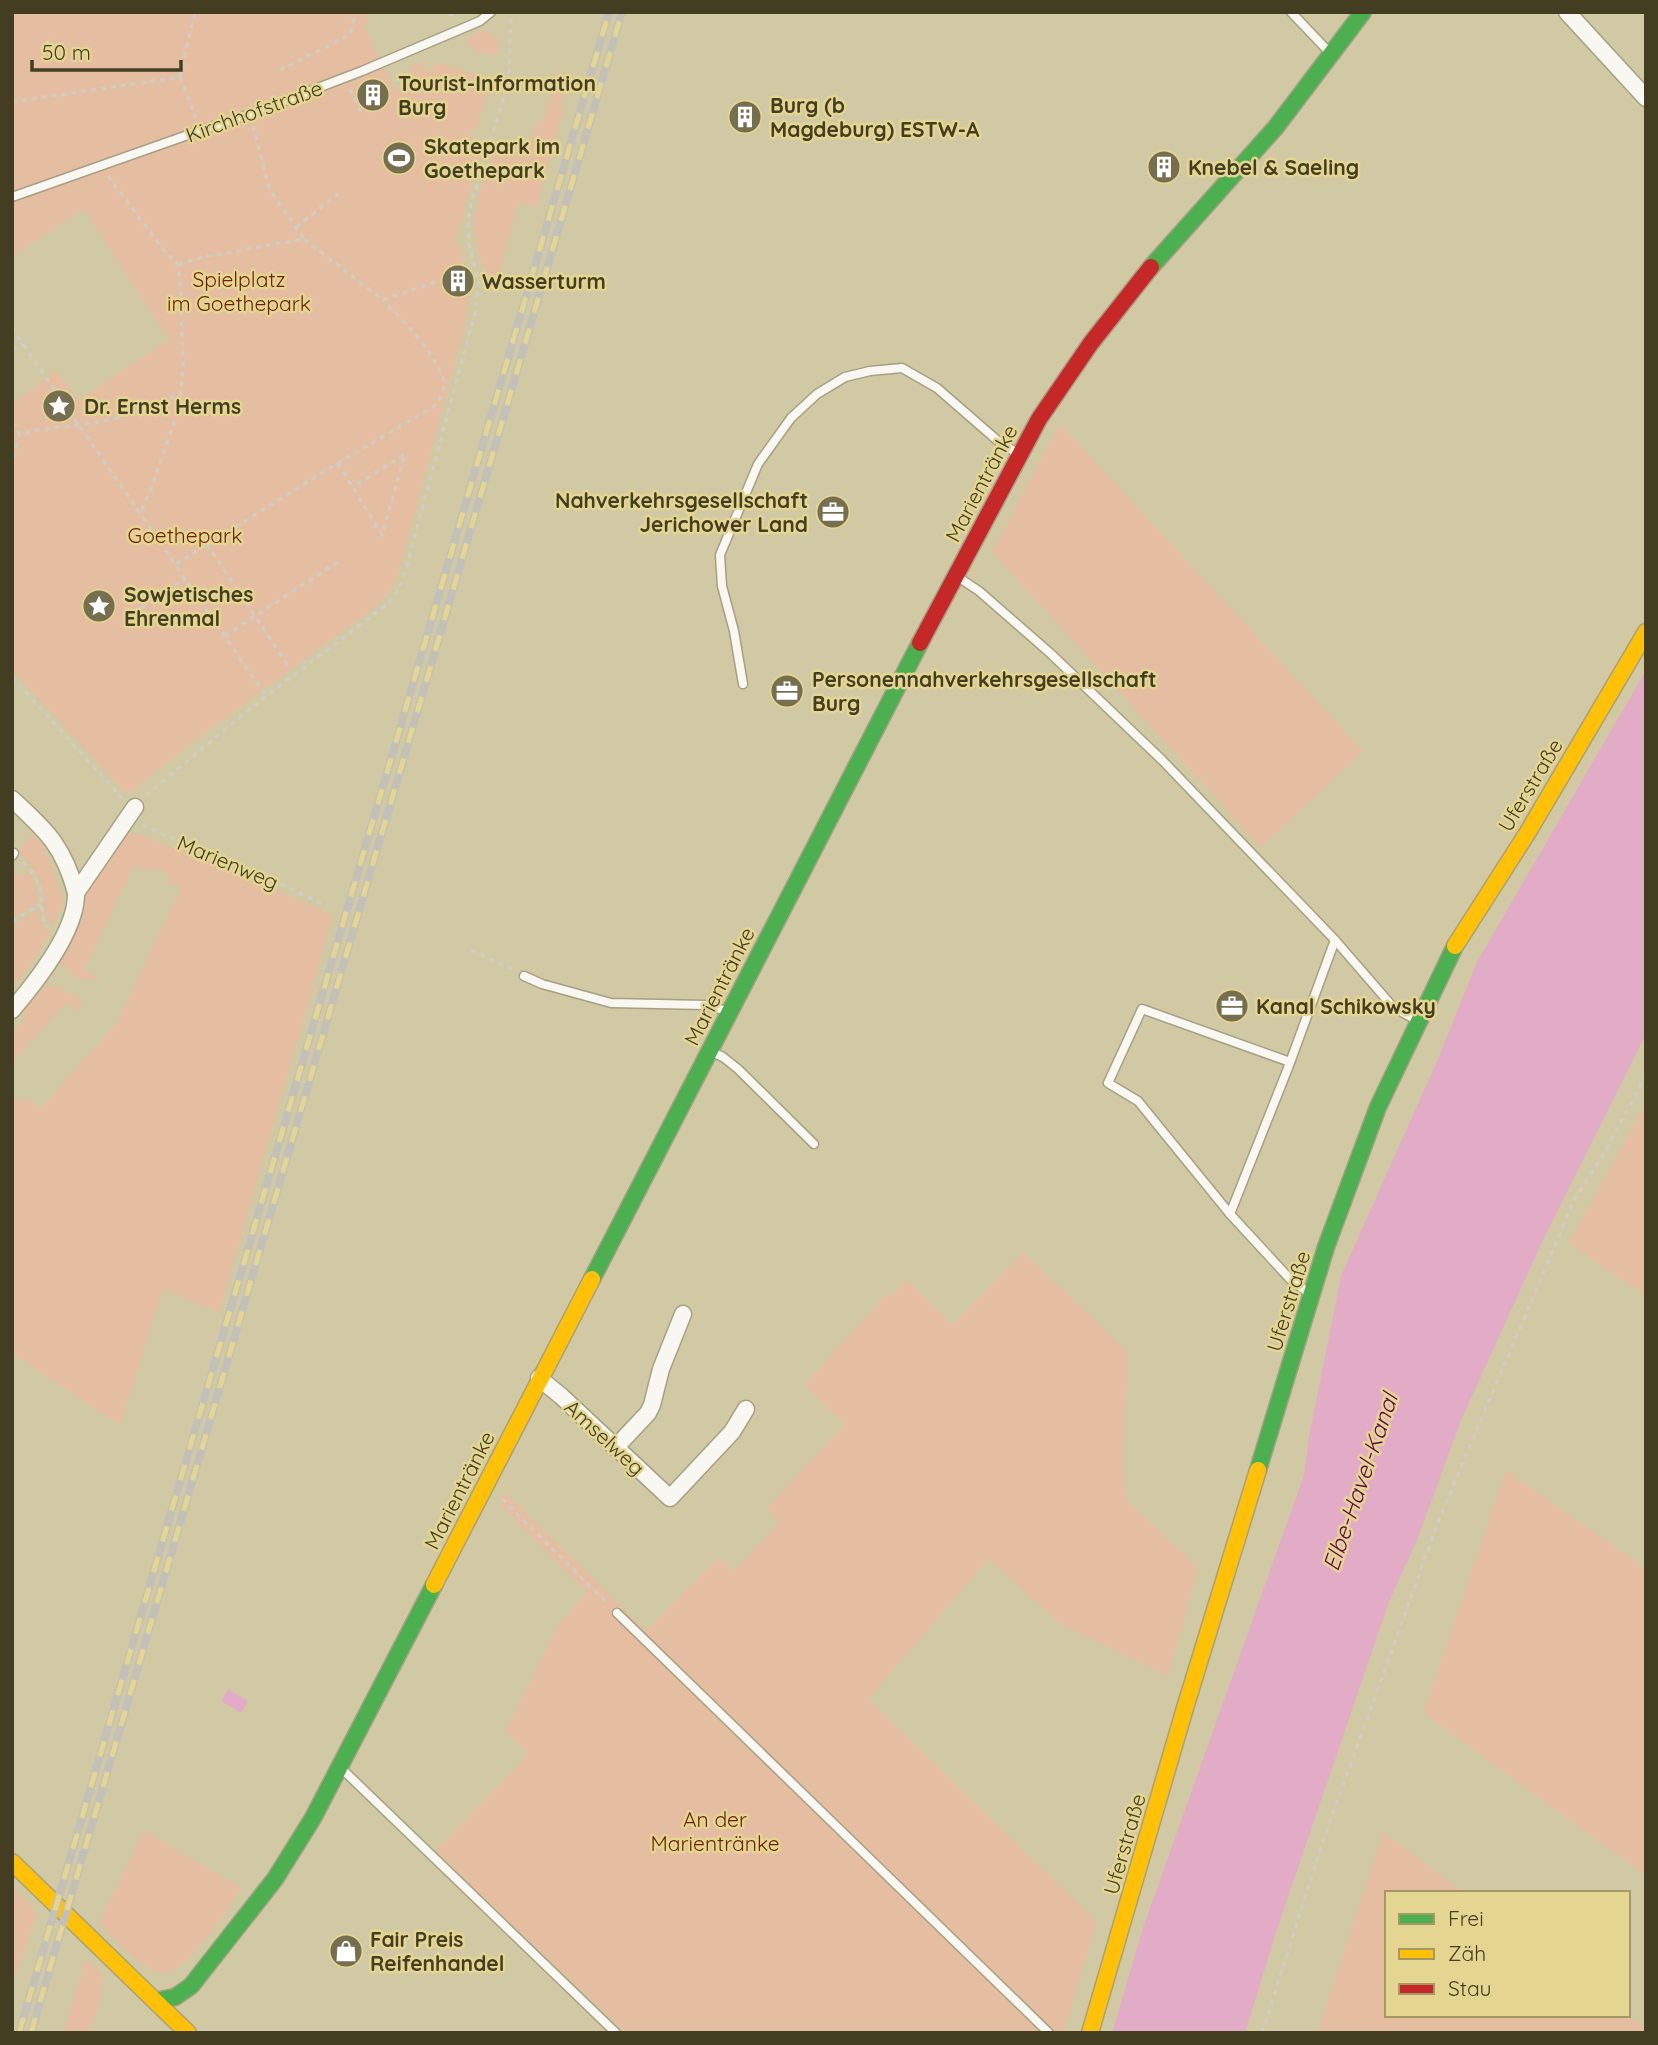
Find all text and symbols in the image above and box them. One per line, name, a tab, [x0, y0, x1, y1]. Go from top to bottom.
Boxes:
scale bar	[32, 28, 180, 72]
text: 50 m	[42, 39, 91, 65]
place label: Tourist-Information Burg	[398, 70, 596, 120]
street label: Kirchhofstraße	[182, 74, 326, 148]
building icon: Tourist-Information Burg	[354, 76, 392, 114]
place label: Burg (b Magdeburg) ESTW-A	[770, 92, 980, 142]
building icon: Burg (b Magdeburg) ESTW-A	[726, 98, 764, 136]
place label: Skatepark im Goethepark	[424, 133, 560, 183]
sports icon: Skatepark im Goethepark	[380, 139, 418, 177]
building icon: Knebel & Saeling	[1145, 148, 1183, 186]
place label: Knebel & Saeling	[1188, 154, 1359, 180]
building icon: Wasserturm	[439, 262, 477, 300]
park label: Spielplatz im Goethepark	[167, 266, 311, 316]
place label: Wasserturm	[482, 268, 606, 294]
place icon: Dr. Ernst Herms	[40, 387, 78, 425]
place label: Dr. Ernst Herms	[84, 393, 241, 419]
street label: Marientränke	[939, 420, 1023, 546]
place label: Nahverkehrsgesellschaft Jerichower Land	[555, 487, 808, 537]
office icon: Nahverkehrsgesellschaft Jerichower Land	[814, 493, 852, 531]
park label: Goethepark	[128, 522, 242, 548]
place label: Sowjetisches Ehrenmal	[124, 581, 253, 631]
place icon: Sowjetisches Ehrenmal	[80, 587, 118, 625]
place label: Personennahverkehrsgesellschaft Burg	[812, 666, 1157, 716]
office icon: Personennahverkehrsgesellschaft Burg	[768, 672, 806, 710]
street label: Uferstraße	[1492, 734, 1568, 836]
street label: Marienweg	[174, 829, 282, 895]
street label: Marientränke	[678, 923, 760, 1049]
office icon: Kanal Schikowsky	[1213, 987, 1251, 1025]
place label: Kanal Schikowsky	[1256, 993, 1436, 1019]
street label: Uferstraße	[1260, 1248, 1316, 1354]
water label: Elbe-Havel-Kanal	[1316, 1387, 1405, 1575]
street label: Amselweg	[560, 1394, 650, 1480]
street label: Marientränke	[418, 1427, 500, 1553]
street label: Uferstraße	[1097, 1791, 1151, 1897]
park label: An der Marientränke	[650, 1806, 780, 1856]
legend	[1385, 1891, 1630, 2017]
text: Frei	[1448, 1905, 1484, 1931]
place label: Fair Preis Reifenhandel	[370, 1926, 504, 1976]
shop icon: Fair Preis Reifenhandel	[327, 1932, 365, 1970]
text: Zäh	[1448, 1940, 1486, 1966]
text: Stau	[1448, 1975, 1491, 2001]

